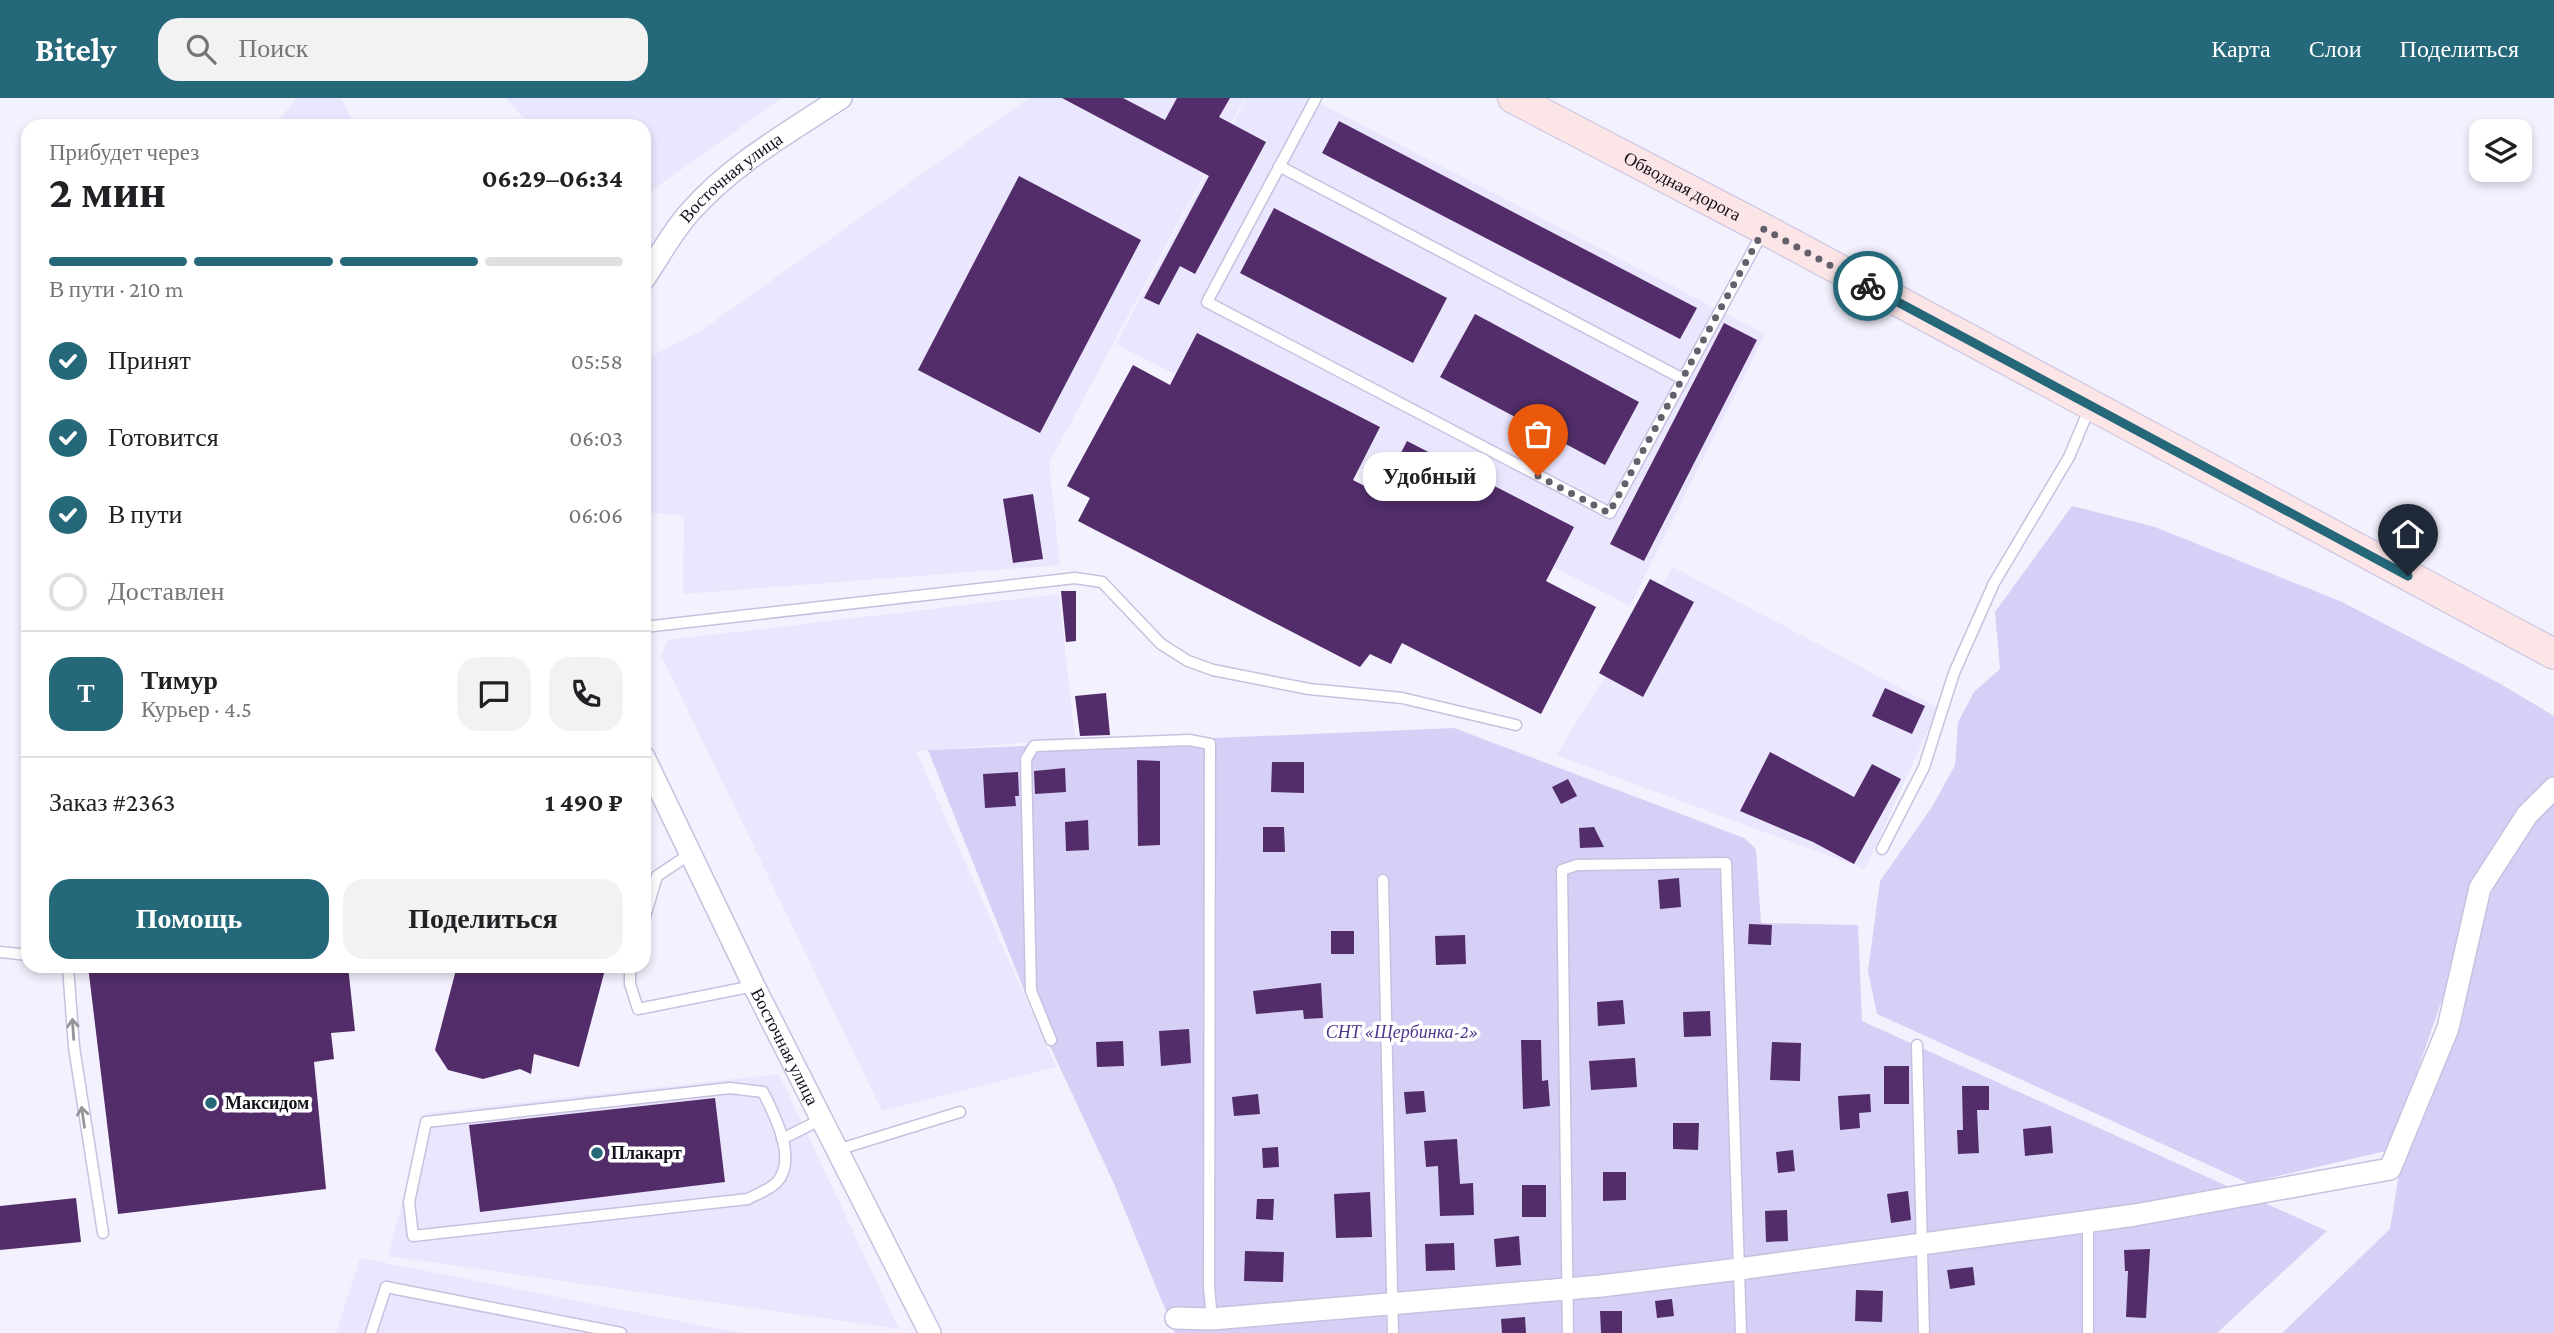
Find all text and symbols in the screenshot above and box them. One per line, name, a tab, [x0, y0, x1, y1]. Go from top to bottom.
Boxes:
search box	[158, 18, 648, 81]
icon: search	[182, 30, 220, 68]
text: Bitely	[35, 31, 116, 68]
text: Поиск	[238, 34, 308, 63]
text: Карта	[2211, 35, 2271, 62]
text: Слои	[2309, 35, 2362, 62]
text: Поделиться	[2400, 35, 2519, 62]
map controls	[2469, 119, 2532, 182]
button: layers	[2469, 119, 2532, 182]
street label: Восточная улица	[675, 129, 786, 226]
text: Прибудет через	[49, 139, 199, 165]
street label: Обводная дорога	[1620, 148, 1744, 225]
text: 06:29–06:34	[482, 164, 623, 193]
text: 2 мин	[49, 166, 166, 217]
courier	[1833, 251, 1903, 321]
icon: bike	[1849, 267, 1887, 305]
text: В пути · 210 m	[49, 276, 183, 302]
icon: check	[49, 342, 87, 380]
text: Принят	[108, 346, 191, 375]
text: 05:58	[571, 348, 623, 374]
pin	[1508, 404, 1568, 476]
icon: bag	[1519, 415, 1557, 453]
icon: check	[49, 419, 87, 457]
text: Готовится	[108, 423, 219, 452]
text: 06:03	[569, 425, 623, 451]
callout: Удобный	[1363, 452, 1496, 500]
text: Удобный	[1383, 463, 1476, 489]
icon: check	[49, 496, 87, 534]
text: В пути	[108, 500, 182, 529]
text: 06:06	[568, 502, 623, 528]
pin	[2378, 504, 2438, 576]
icon: home	[2389, 515, 2427, 553]
text: Доставлен	[108, 577, 225, 606]
button: chat	[457, 657, 531, 731]
button: phone	[549, 657, 623, 731]
text: Тимур	[141, 666, 218, 695]
text: Т	[77, 679, 95, 708]
text: Курьер · 4.5	[141, 696, 252, 722]
text: Заказ #2363	[49, 788, 175, 817]
text: 1 490 ₽	[545, 788, 623, 817]
button: Помощь	[49, 879, 329, 959]
button: Поделиться	[343, 879, 623, 959]
street label: Восточная улица	[747, 985, 823, 1108]
one-way arrow	[66, 1018, 79, 1041]
park label: СНТ «Щербинка-2»	[1326, 1022, 1478, 1042]
place label: Максидом	[225, 1093, 309, 1113]
marker: Максидом	[203, 1095, 219, 1111]
one-way arrow	[77, 1106, 90, 1129]
place label: Плакарт	[611, 1143, 682, 1163]
marker: Плакарт	[589, 1145, 605, 1161]

